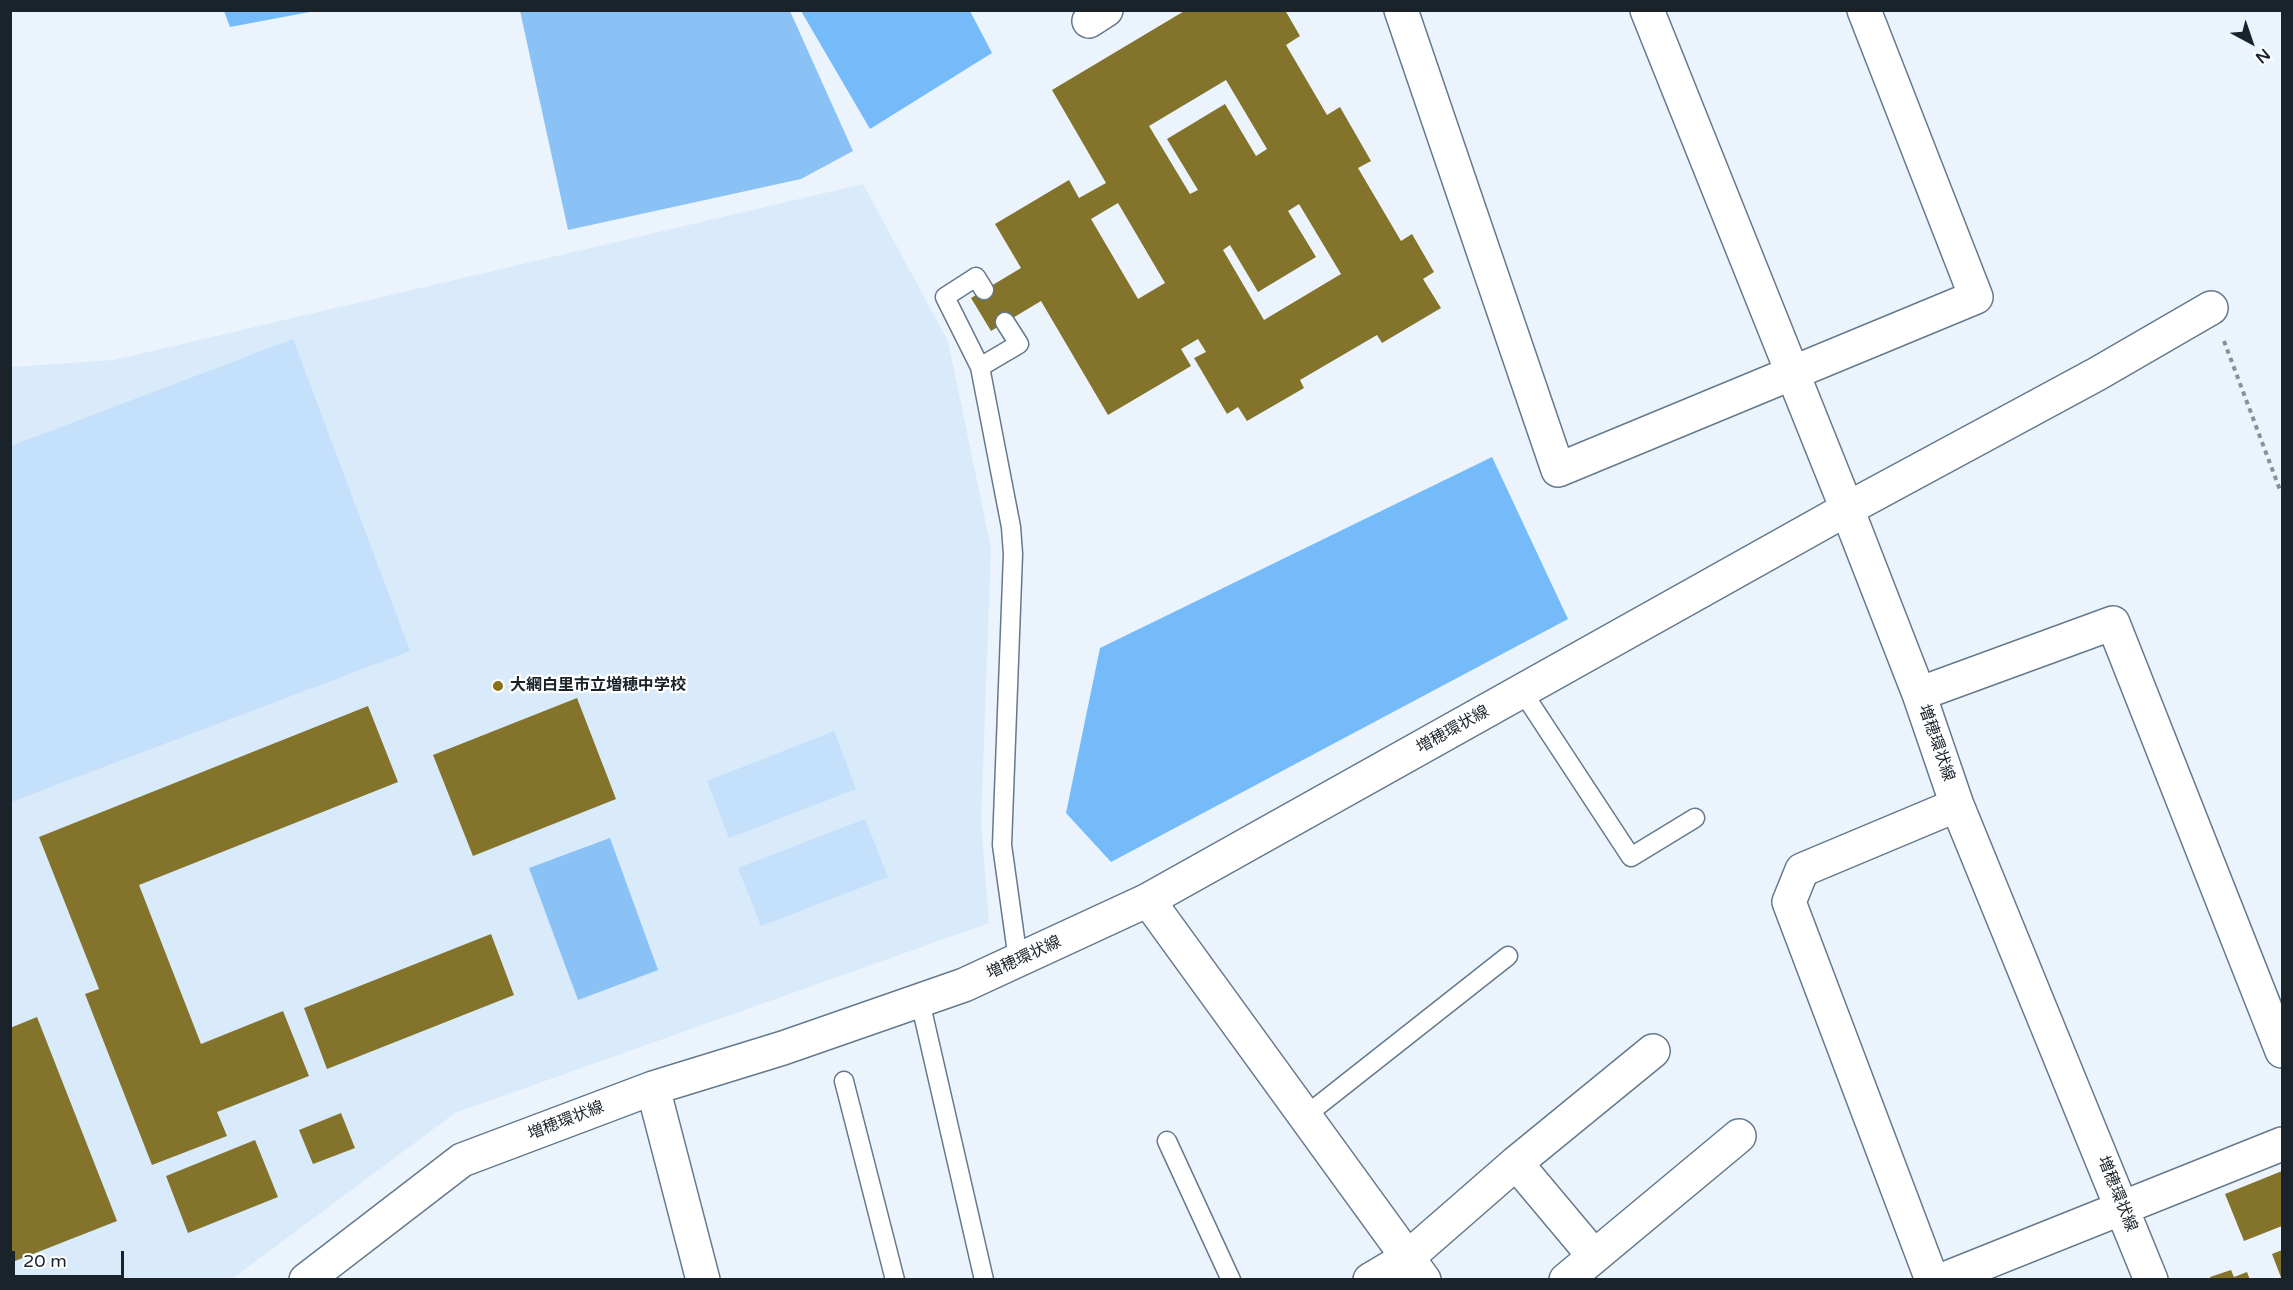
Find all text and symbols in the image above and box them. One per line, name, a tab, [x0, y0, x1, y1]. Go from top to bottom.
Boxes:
north arrow	[2221, 12, 2281, 72]
text: N	[2251, 44, 2274, 68]
place label: 大網白里市立増穂中学校	[510, 676, 686, 696]
marker: 大網白里市立増穂中学校	[491, 679, 505, 693]
street label: 増穂環状線	[1413, 702, 1493, 758]
street label: 増穂環状線	[1914, 702, 1958, 784]
street label: 増穂環状線	[984, 932, 1064, 984]
street label: 増穂環状線	[525, 1098, 607, 1144]
street label: 増穂環状線	[2093, 1153, 2141, 1235]
scale bar	[15, 1239, 128, 1277]
text: 20 m	[23, 1250, 67, 1272]

